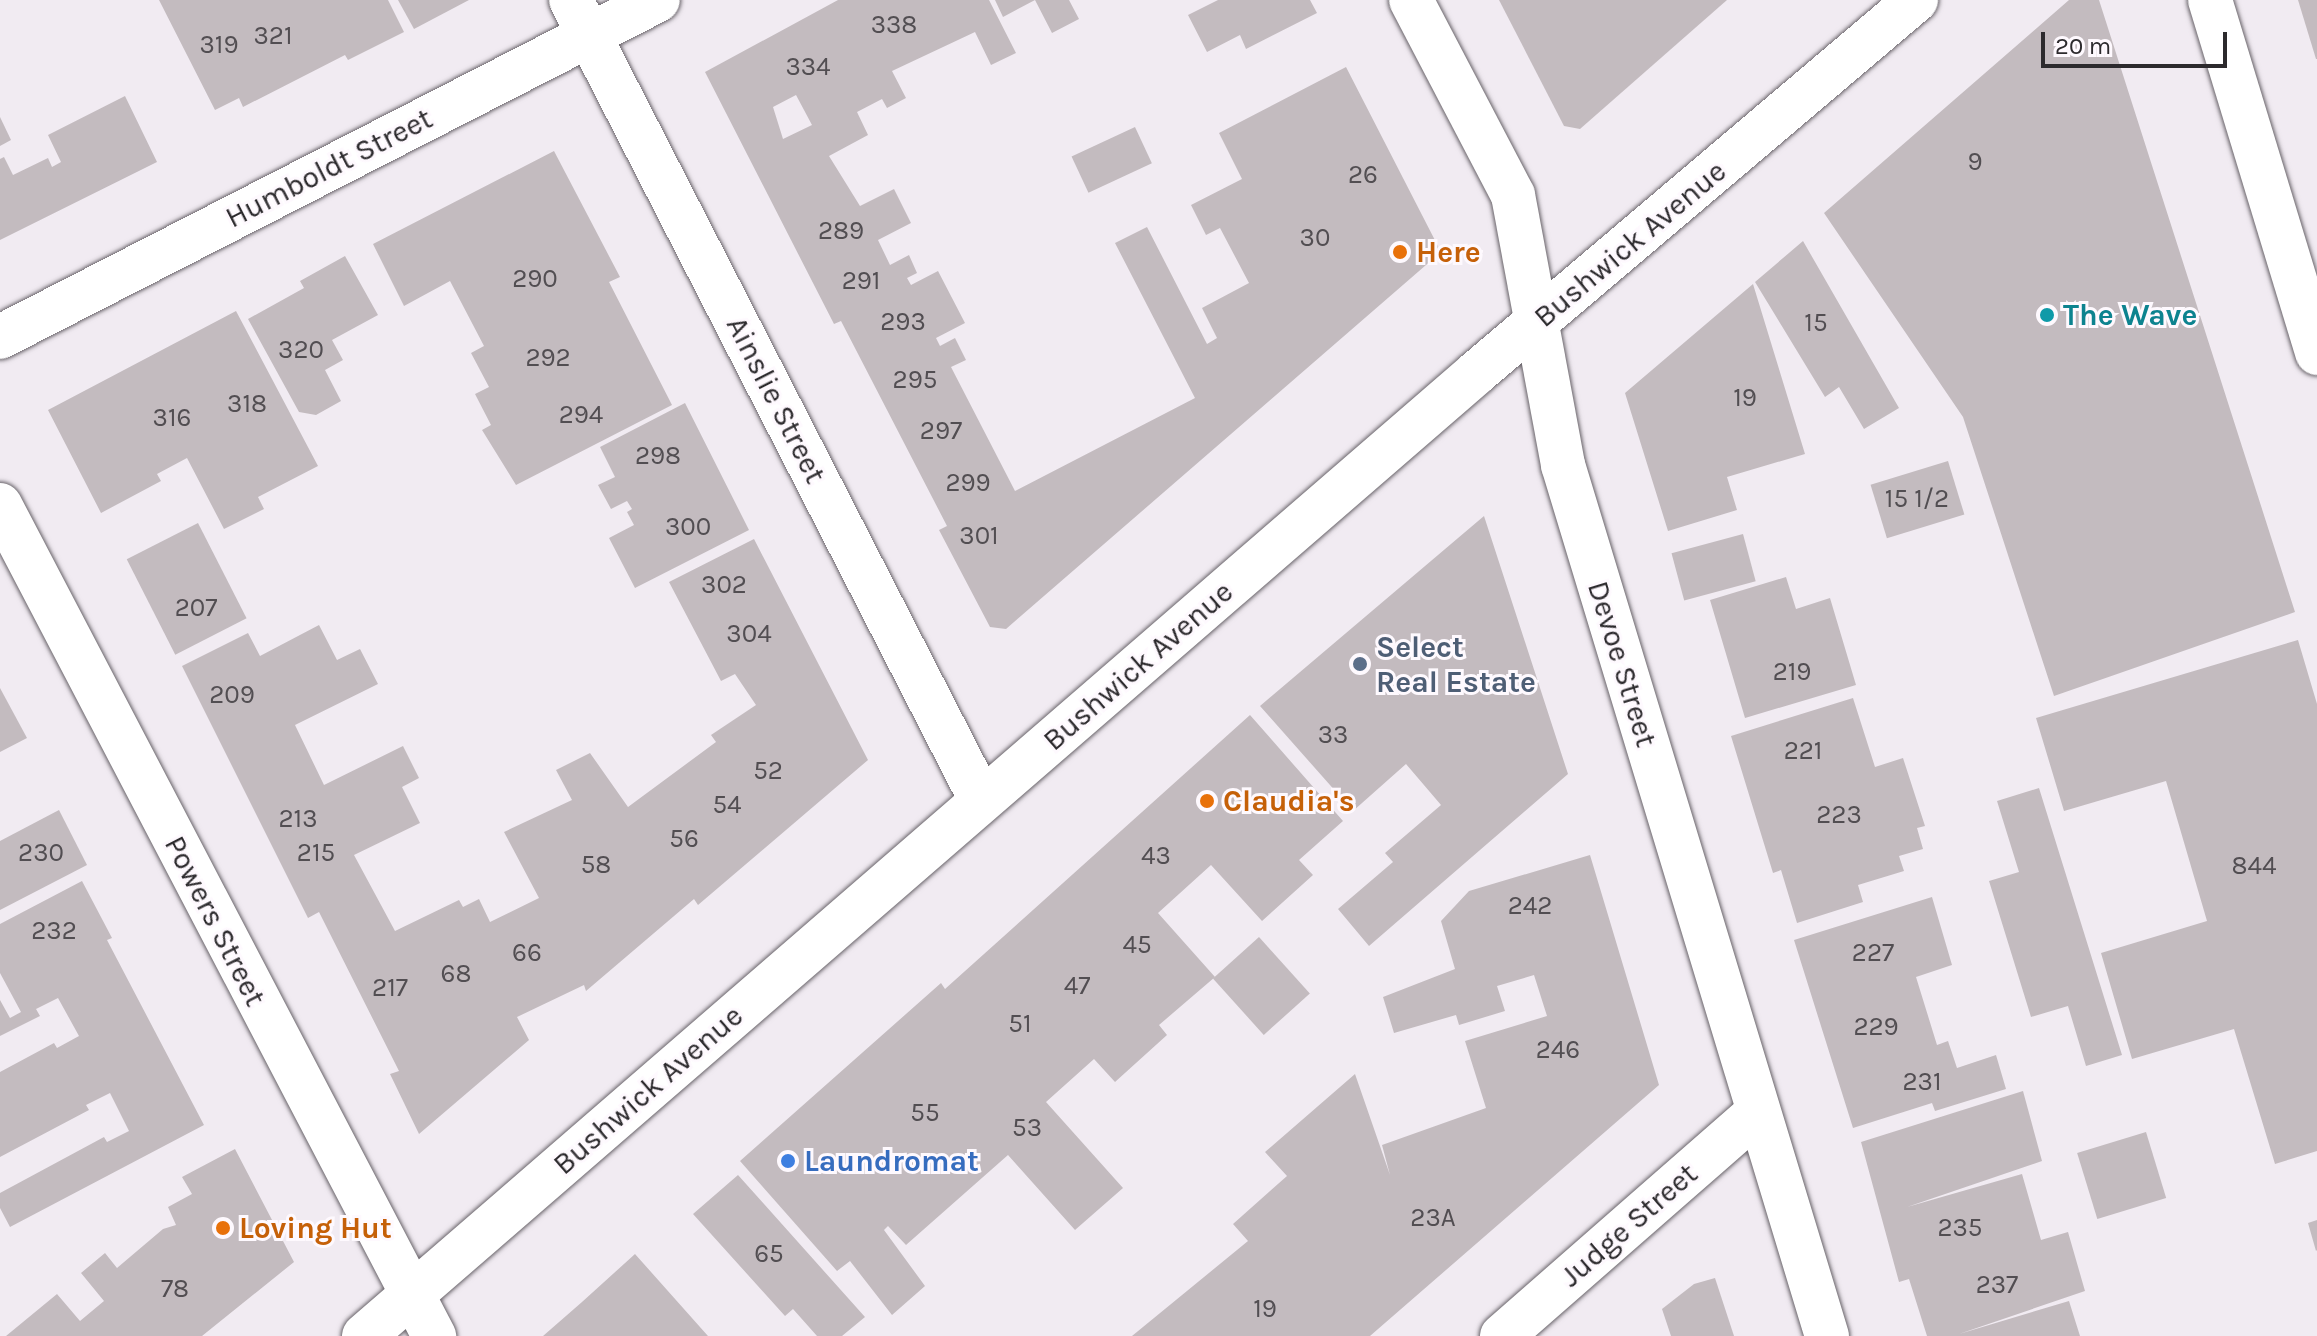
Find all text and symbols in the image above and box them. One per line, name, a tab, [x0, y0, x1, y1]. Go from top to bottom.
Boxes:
house number: 338	[871, 9, 917, 41]
scale bar	[2045, 16, 2231, 66]
house number: 321	[253, 20, 293, 52]
house number: 319	[199, 29, 239, 61]
text: 20 m	[2055, 32, 2111, 60]
house number: 334	[785, 51, 831, 83]
street label: Humboldt Street	[220, 100, 438, 236]
house number: 9	[1967, 146, 1983, 178]
street label: Bushwick Avenue	[1527, 153, 1733, 335]
house number: 26	[1348, 159, 1378, 191]
house number: 289	[818, 215, 864, 247]
house number: 30	[1300, 222, 1330, 254]
place label: Here	[1416, 234, 1481, 270]
marker: Here	[1391, 243, 1409, 261]
house number: 290	[512, 263, 558, 295]
house number: 291	[842, 265, 880, 297]
place label: The Wave	[2063, 297, 2197, 333]
house number: 293	[880, 306, 926, 338]
marker: The Wave	[2038, 306, 2056, 324]
house number: 15	[1804, 307, 1828, 339]
street label: Ainslie Street	[719, 311, 833, 489]
house number: 320	[278, 334, 324, 366]
house number: 292	[525, 342, 571, 374]
house number: 295	[893, 364, 937, 396]
house number: 19	[1733, 382, 1757, 414]
house number: 318	[227, 388, 267, 420]
house number: 294	[559, 399, 603, 431]
house number: 316	[153, 402, 191, 434]
house number: 297	[920, 415, 962, 447]
house number: 298	[635, 440, 681, 472]
house number: 299	[945, 467, 991, 499]
house number: 15 1/2	[1885, 483, 1949, 515]
house number: 300	[665, 511, 711, 543]
house number: 301	[959, 520, 999, 552]
house number: 302	[701, 569, 747, 601]
street label: Bushwick Avenue	[1036, 574, 1240, 758]
street label: Devoe Street	[1580, 577, 1664, 751]
house number: 207	[175, 592, 217, 624]
house number: 304	[726, 618, 772, 650]
place label: Select Real Estate	[1376, 629, 1536, 700]
marker: Select Real Estate	[1351, 655, 1369, 673]
house number: 219	[1773, 656, 1811, 688]
house number: 209	[209, 679, 255, 711]
house number: 33	[1318, 719, 1348, 751]
house number: 221	[1784, 735, 1822, 767]
house number: 52	[753, 755, 783, 787]
place label: Claudia's	[1223, 783, 1355, 819]
house number: 54	[712, 789, 742, 821]
marker: Claudia's	[1198, 792, 1216, 810]
house number: 223	[1816, 799, 1862, 831]
house number: 213	[278, 803, 318, 835]
house number: 56	[669, 823, 699, 855]
street label: Powers Street	[157, 830, 273, 1012]
house number: 230	[18, 837, 64, 869]
house number: 215	[297, 837, 335, 869]
house number: 43	[1141, 840, 1171, 872]
house number: 58	[581, 849, 611, 881]
house number: 844	[2231, 850, 2277, 882]
house number: 242	[1508, 890, 1552, 922]
house number: 232	[31, 915, 77, 947]
house number: 45	[1122, 929, 1152, 961]
house number: 66	[512, 937, 542, 969]
house number: 227	[1852, 937, 1894, 969]
house number: 68	[441, 958, 471, 990]
house number: 47	[1064, 970, 1090, 1002]
house number: 217	[372, 972, 408, 1004]
street label: Bushwick Avenue	[546, 998, 750, 1182]
house number: 51	[1008, 1008, 1032, 1040]
house number: 229	[1853, 1011, 1899, 1043]
house number: 246	[1536, 1034, 1580, 1066]
house number: 231	[1902, 1066, 1942, 1098]
house number: 55	[910, 1097, 940, 1129]
house number: 53	[1012, 1112, 1042, 1144]
place label: Laundromat	[804, 1143, 979, 1179]
marker: Laundromat	[779, 1152, 797, 1170]
street label: Judge Street	[1553, 1156, 1705, 1294]
house number: 23A	[1410, 1202, 1456, 1234]
place label: Loving Hut	[239, 1210, 392, 1246]
house number: 235	[1937, 1212, 1983, 1244]
marker: Loving Hut	[214, 1219, 232, 1237]
house number: 65	[754, 1238, 784, 1270]
house number: 237	[1976, 1269, 2018, 1301]
house number: 78	[161, 1273, 189, 1305]
house number: 19	[1253, 1293, 1277, 1325]

